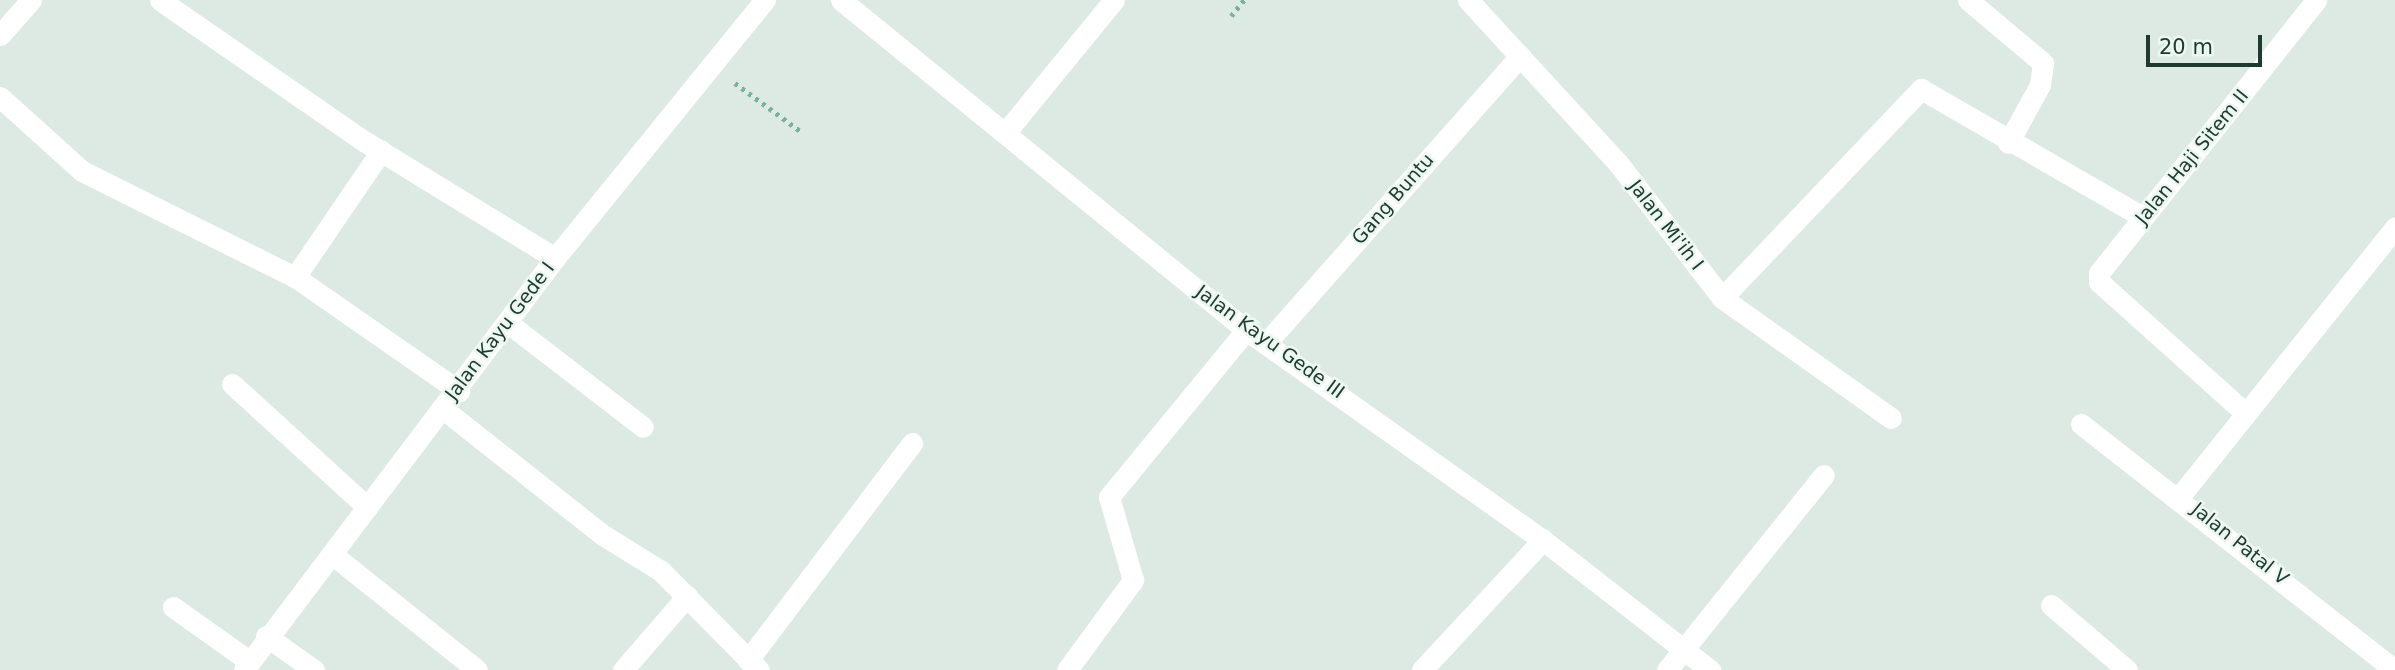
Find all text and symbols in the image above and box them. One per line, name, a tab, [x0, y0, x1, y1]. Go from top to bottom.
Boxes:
scale bar	[2150, 21, 2266, 65]
text: 20 m	[2159, 35, 2213, 59]
street label: Jalan Haji Sitem II	[2131, 85, 2253, 229]
street label: Gang Buntu	[1347, 149, 1439, 249]
street label: Jalan Mi'ih I	[1624, 175, 1708, 275]
street label: Jalan Kayu Gede I	[441, 257, 559, 405]
street label: Jalan Kayu Gede III	[1191, 280, 1349, 404]
street label: Jalan Patal V	[2187, 498, 2293, 590]

